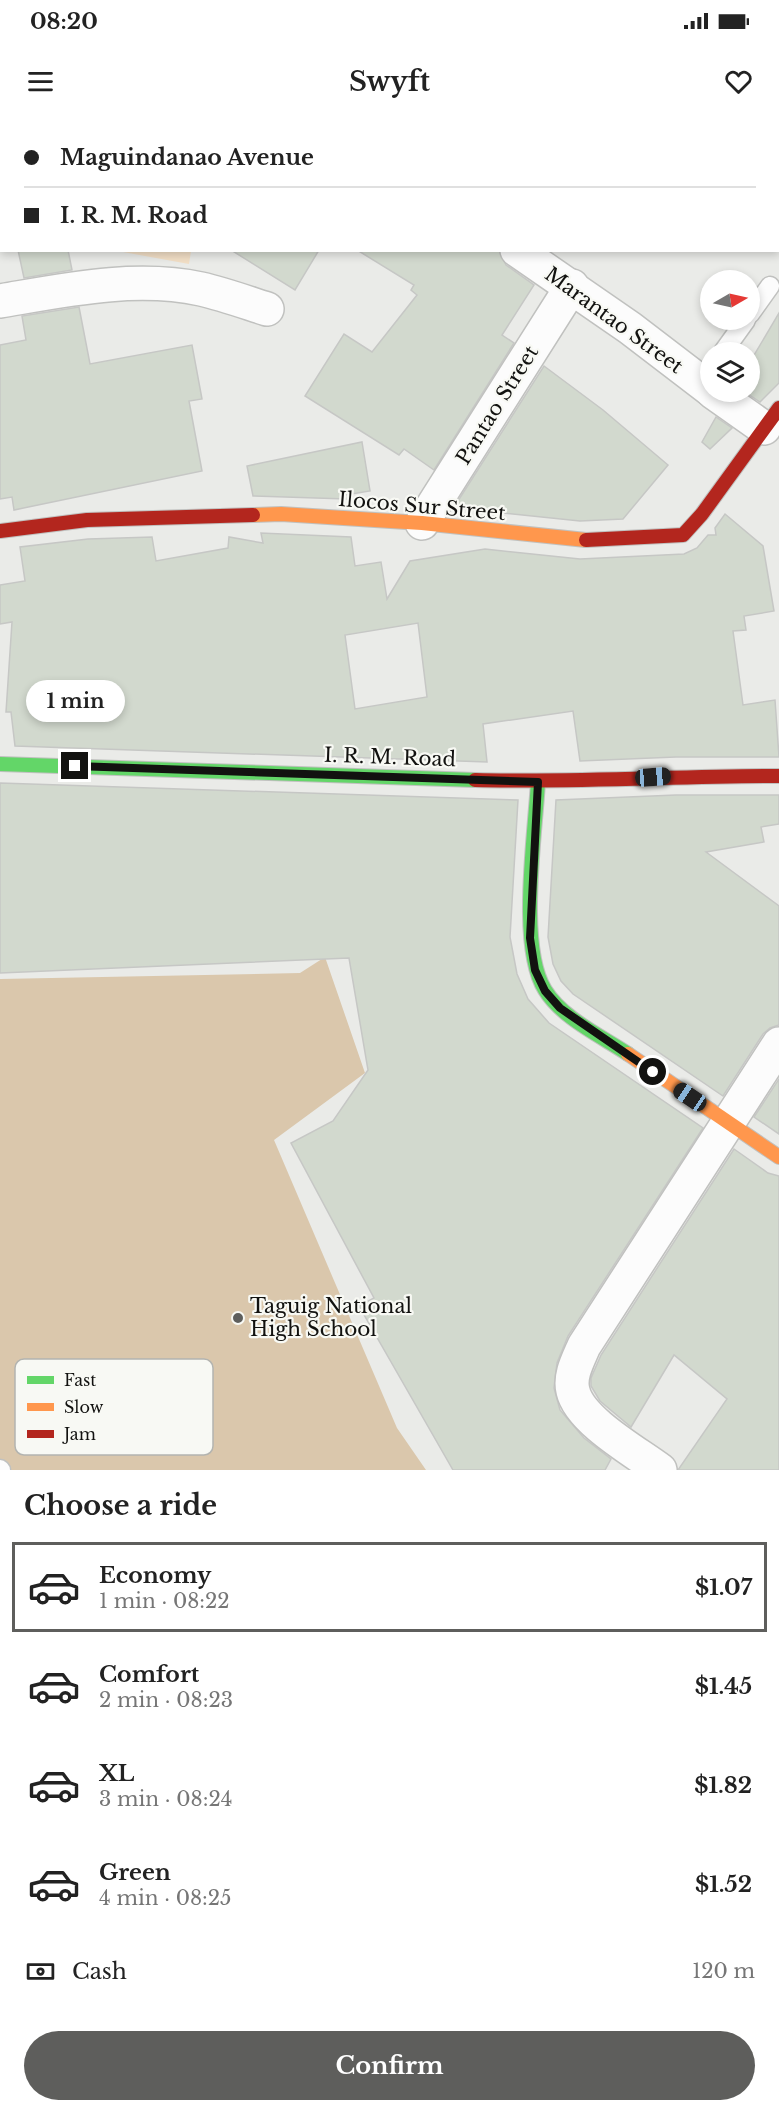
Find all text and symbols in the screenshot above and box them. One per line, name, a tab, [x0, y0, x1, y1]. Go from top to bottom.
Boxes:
text: 08:20	[30, 8, 98, 35]
icon: menu	[24, 65, 57, 98]
text: Swyft	[349, 65, 430, 98]
icon: heart	[722, 65, 755, 98]
text: Maguindanao Avenue	[60, 144, 314, 171]
text: I. R. M. Road	[60, 202, 208, 229]
street label: Marantao Street	[540, 262, 688, 378]
north arrow	[700, 270, 760, 330]
map controls	[700, 270, 760, 402]
street label: Pantao Street	[451, 341, 543, 469]
button: layers	[700, 342, 760, 402]
street label: Ilocos Sur Street	[337, 487, 507, 525]
callout: 1 min	[26, 679, 124, 721]
text: 1 min	[47, 689, 104, 713]
street label: I. R. M. Road	[324, 743, 456, 771]
route end	[61, 752, 88, 779]
car	[634, 767, 672, 787]
route start	[639, 1058, 666, 1085]
car	[670, 1079, 710, 1115]
place label: Taguig National High School	[250, 1294, 412, 1341]
marker: Taguig National High School	[231, 1311, 245, 1325]
legend	[15, 1359, 213, 1455]
text: Fast	[64, 1370, 96, 1390]
text: Slow	[64, 1397, 104, 1417]
text: Jam	[62, 1424, 96, 1444]
text: Choose a ride	[24, 1489, 217, 1522]
icon: car	[27, 1560, 81, 1614]
text: Economy	[99, 1562, 211, 1589]
text: $1.07	[695, 1574, 752, 1601]
text: 1 min · 08:22	[99, 1589, 230, 1613]
icon: car	[27, 1659, 81, 1713]
text: Comfort	[99, 1661, 199, 1688]
text: $1.45	[695, 1673, 752, 1700]
text: 2 min · 08:23	[99, 1688, 233, 1712]
icon: car	[27, 1758, 81, 1812]
text: XL	[99, 1760, 134, 1787]
text: $1.82	[694, 1772, 752, 1799]
text: 3 min · 08:24	[99, 1787, 232, 1811]
icon: car	[27, 1857, 81, 1911]
text: Green	[99, 1859, 171, 1886]
text: $1.52	[695, 1871, 752, 1898]
text: 4 min · 08:25	[99, 1886, 231, 1910]
icon: cash	[24, 1955, 57, 1988]
text: Cash	[72, 1958, 127, 1985]
text: 120 m	[692, 1959, 755, 1983]
button: Confirm	[24, 2031, 755, 2100]

